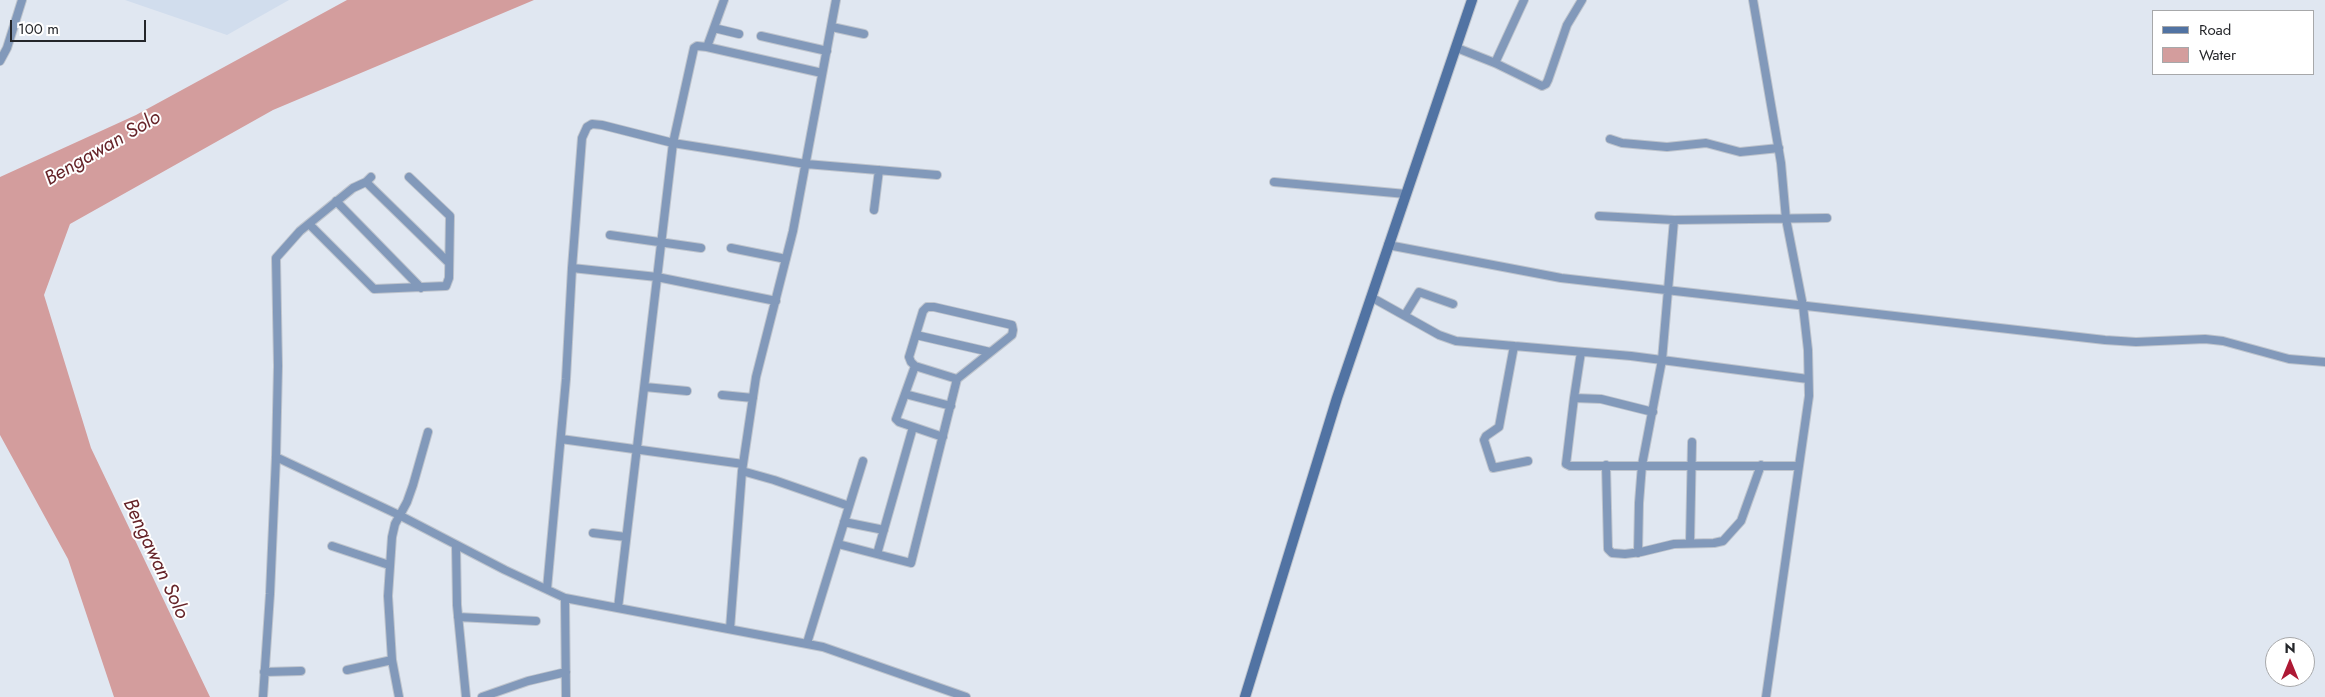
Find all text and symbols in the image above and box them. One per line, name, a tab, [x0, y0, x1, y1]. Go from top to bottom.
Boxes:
scale bar	[12, 10, 149, 42]
legend	[2152, 10, 2315, 75]
text: 100 m	[18, 18, 59, 40]
text: Road	[2199, 19, 2231, 41]
text: Water	[2199, 44, 2236, 66]
water label: Bengawan Solo	[41, 106, 165, 192]
water label: Bengawan Solo	[117, 495, 193, 623]
north arrow	[2265, 637, 2315, 687]
text: N	[2284, 638, 2296, 658]

